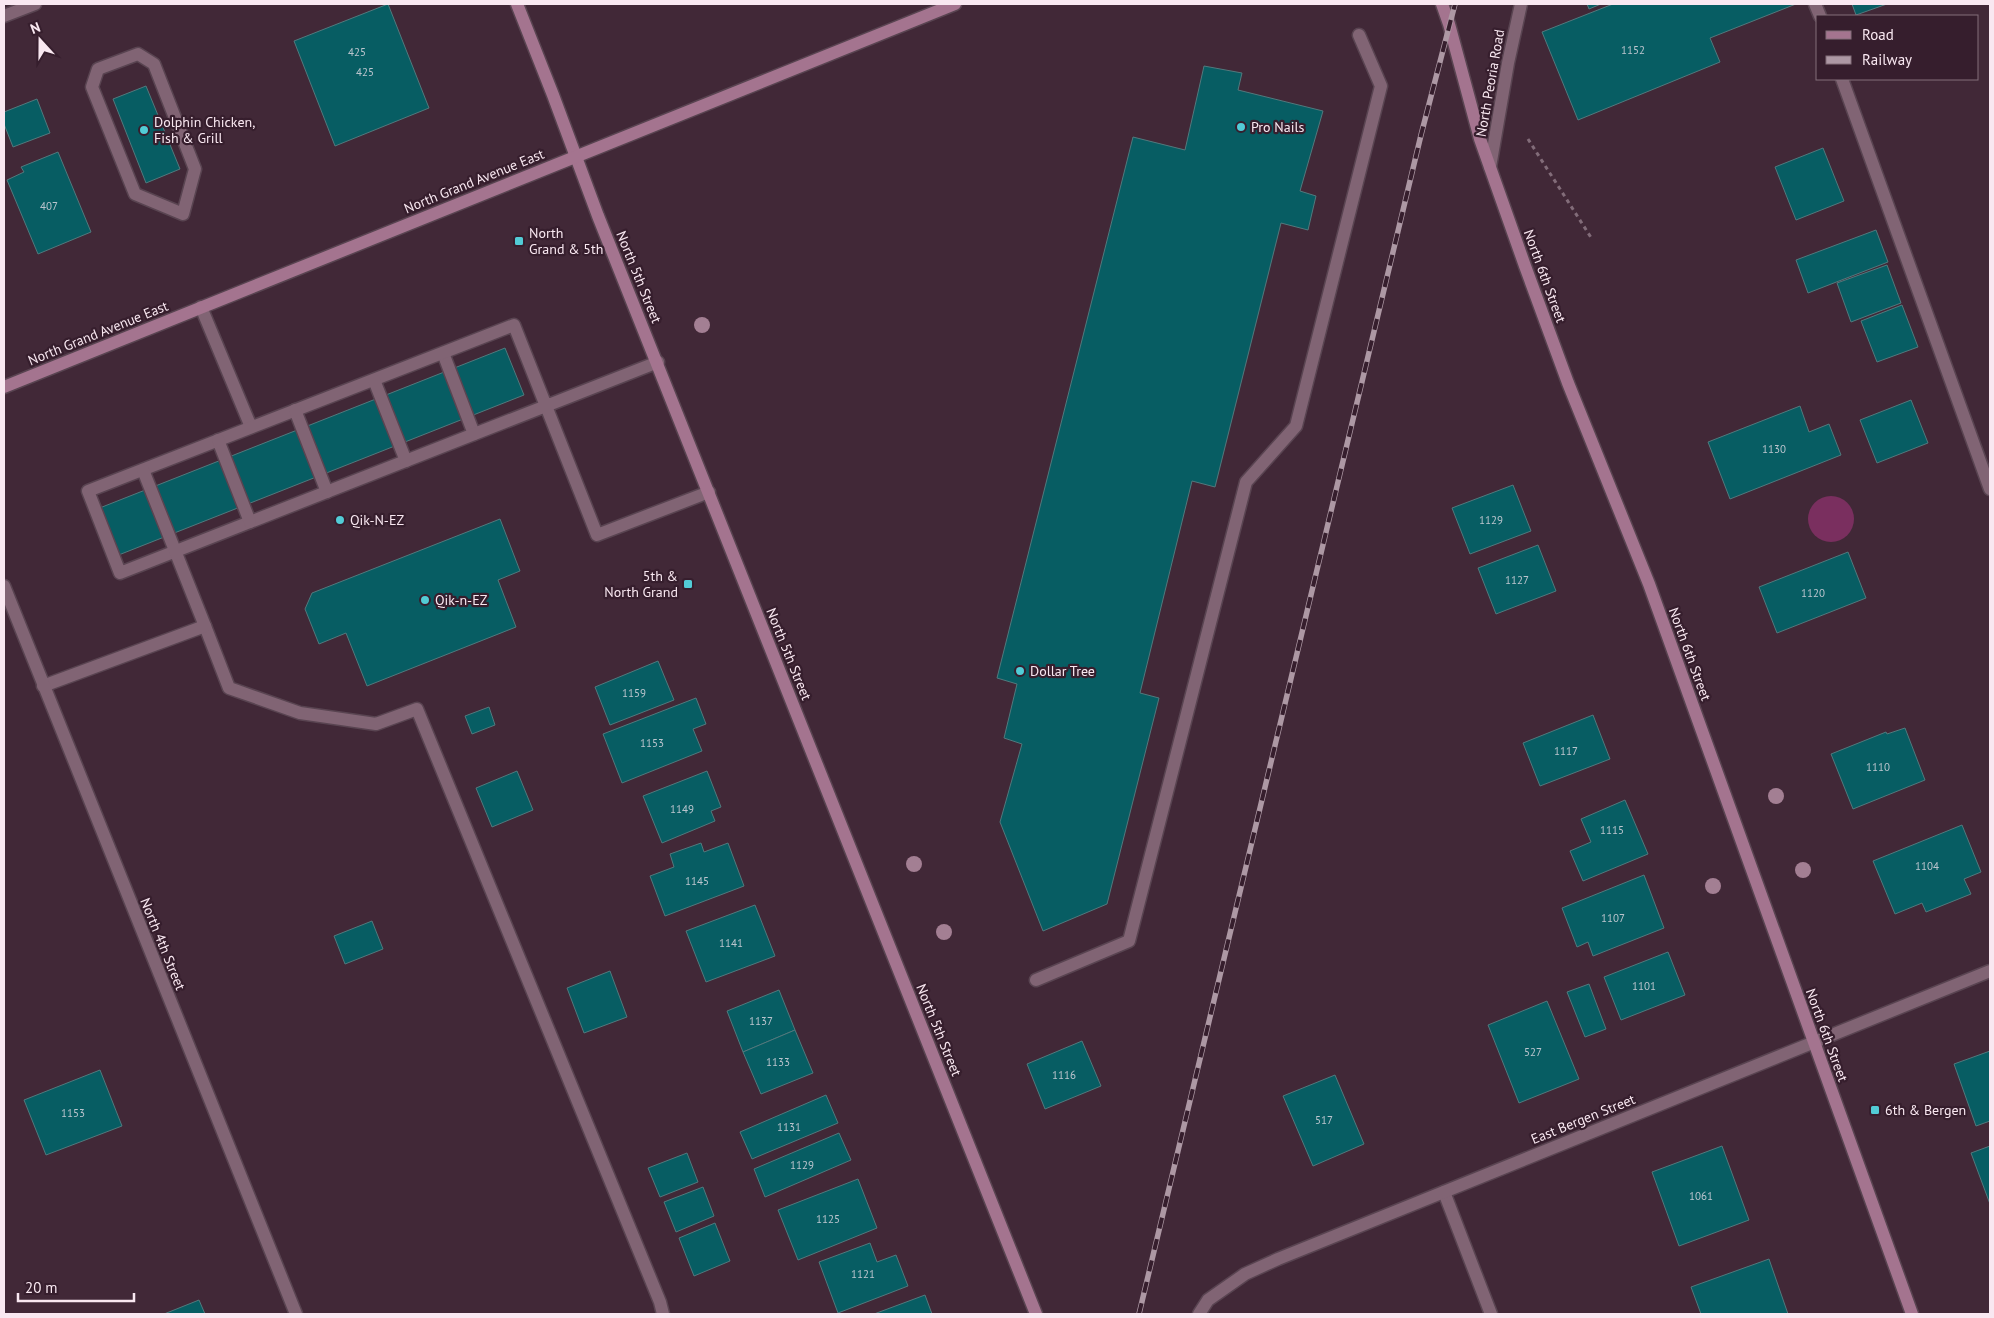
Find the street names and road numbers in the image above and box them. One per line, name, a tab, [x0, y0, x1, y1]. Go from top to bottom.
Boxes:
street label: North Peoria Road	[1472, 28, 1508, 138]
street label: North Grand Avenue East	[401, 145, 547, 217]
street label: North 6th Street	[1520, 227, 1570, 325]
street label: North 5th Street	[612, 228, 666, 326]
street label: North Grand Avenue East	[25, 297, 171, 369]
street label: North 5th Street	[762, 605, 816, 703]
street label: North 6th Street	[1665, 605, 1715, 703]
street label: North 4th Street	[136, 895, 190, 993]
street label: North 5th Street	[912, 981, 966, 1079]
street label: North 6th Street	[1802, 986, 1852, 1084]
street label: East Bergen Street	[1528, 1090, 1638, 1148]

